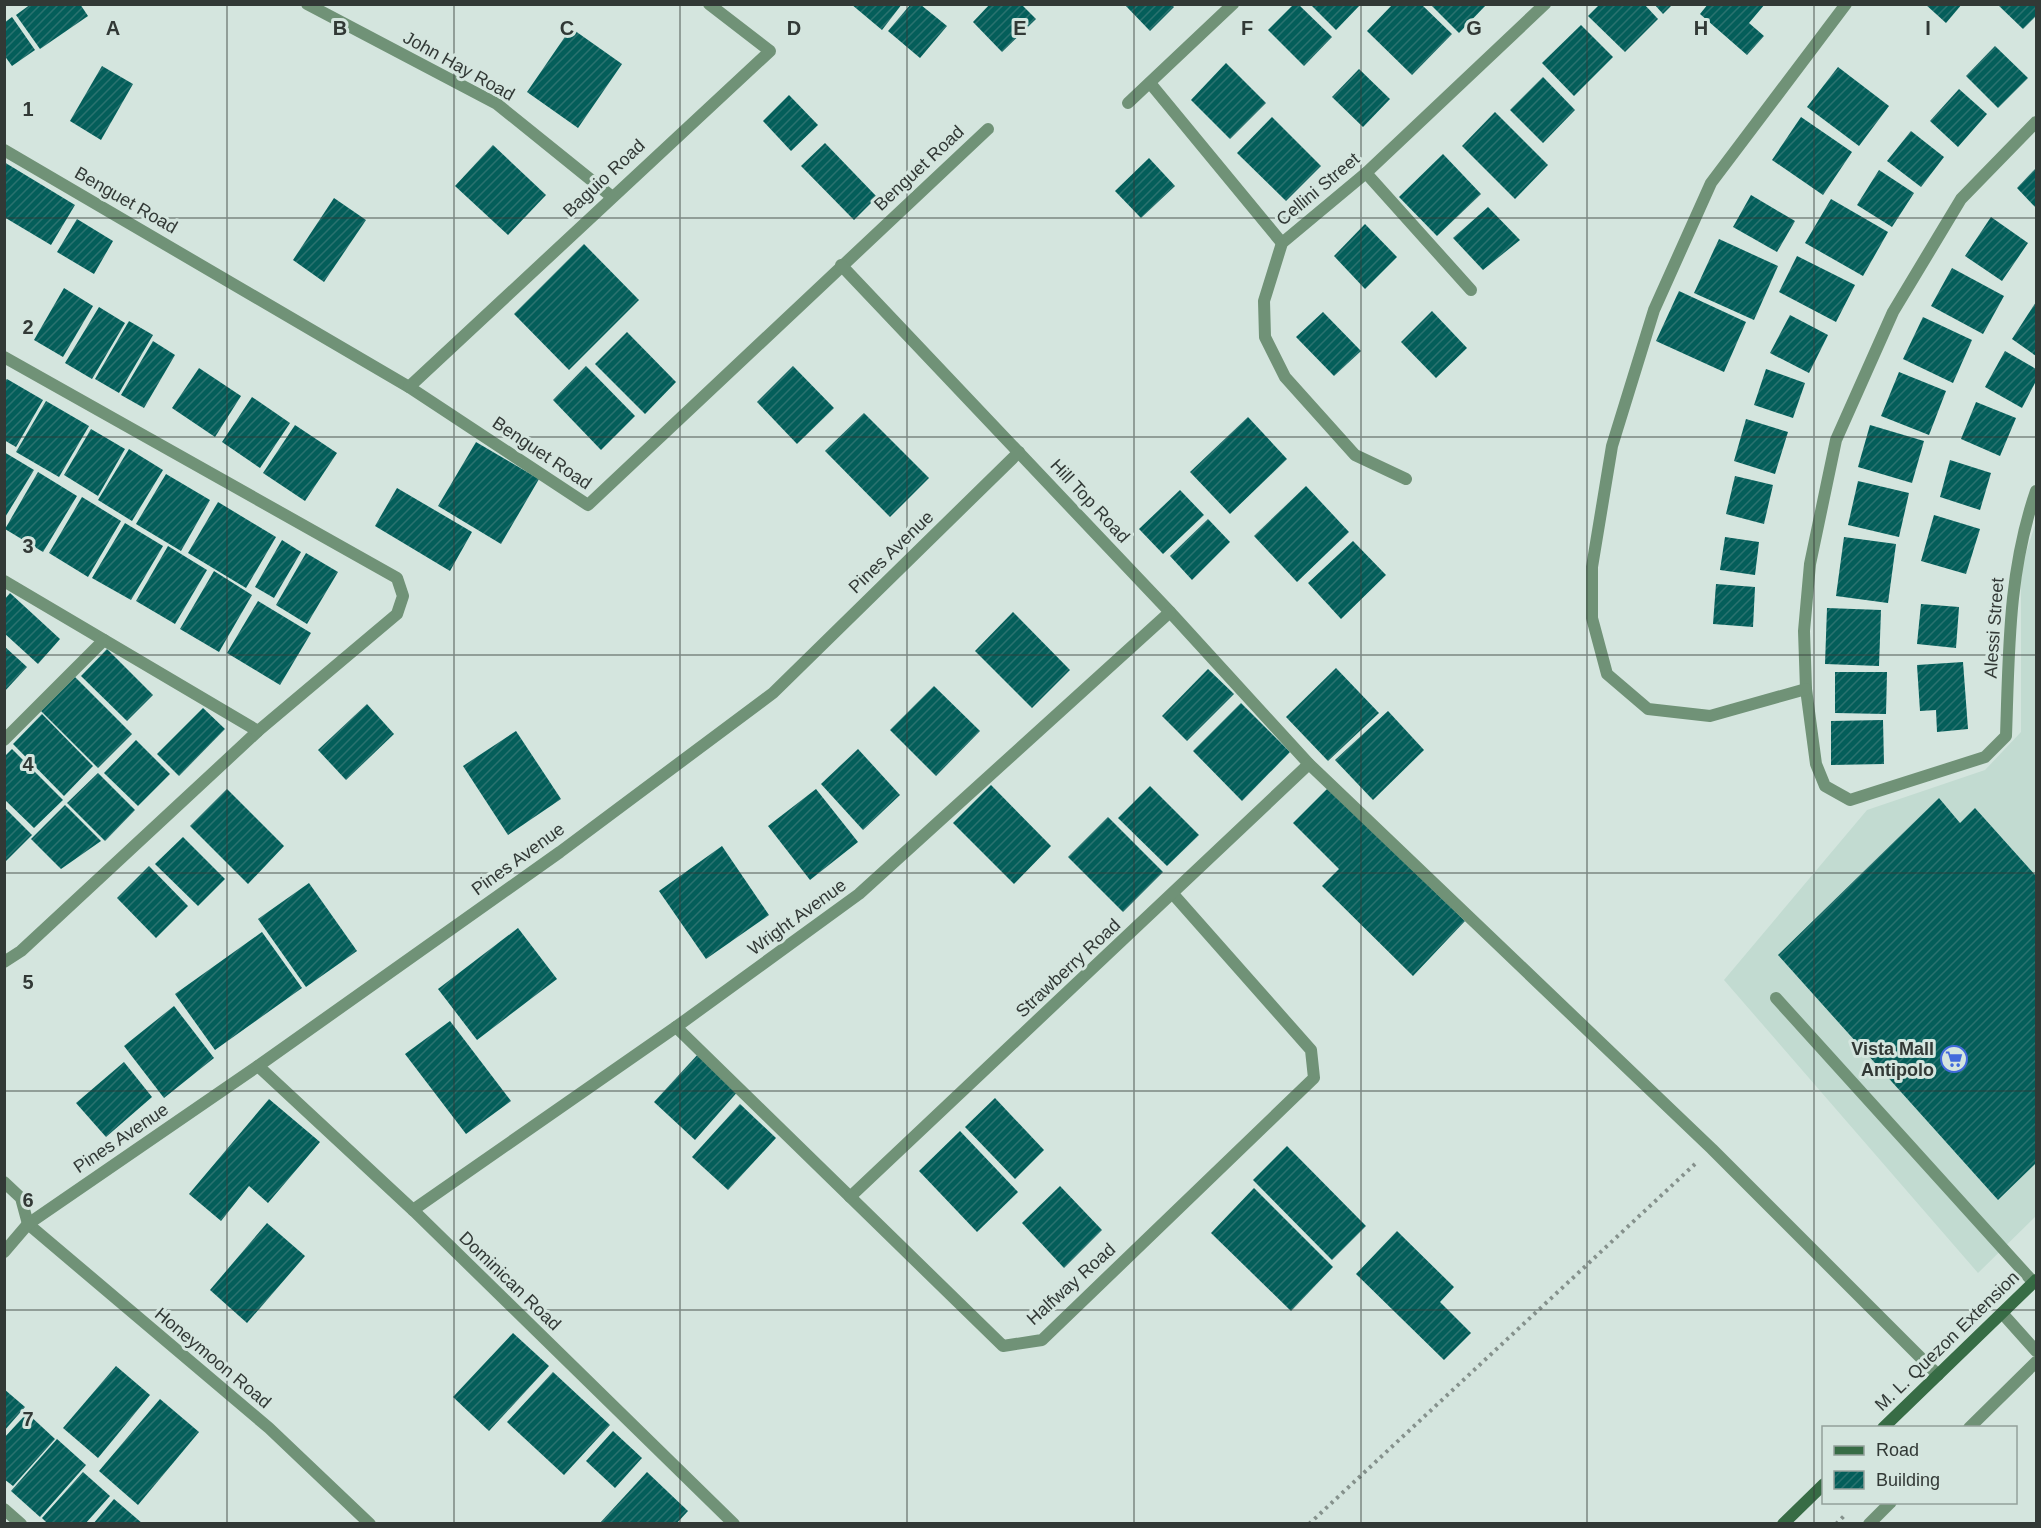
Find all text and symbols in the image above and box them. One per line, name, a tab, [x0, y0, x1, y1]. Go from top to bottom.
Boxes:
text: A	[106, 17, 120, 39]
text: B	[333, 17, 347, 39]
text: C	[560, 17, 574, 39]
text: D	[787, 17, 801, 39]
text: E	[1013, 17, 1027, 39]
text: F	[1241, 17, 1253, 39]
text: G	[1466, 17, 1482, 39]
text: H	[1694, 17, 1708, 39]
text: I	[1925, 17, 1931, 39]
street label: John Hay Road	[400, 27, 518, 105]
text: 1	[22, 98, 34, 120]
street label: Benguet Road	[870, 121, 968, 215]
street label: Baguio Road	[559, 135, 649, 221]
street label: Cellini Street	[1272, 149, 1364, 229]
street label: Benguet Road	[71, 163, 181, 237]
text: 2	[22, 316, 34, 338]
street label: Benguet Road	[489, 413, 595, 493]
street label: Hill Top Road	[1046, 455, 1134, 547]
street label: Pines Avenue	[845, 507, 937, 597]
text: 3	[22, 535, 34, 557]
street label: Alessi Street	[1981, 577, 2007, 679]
text: 4	[22, 753, 34, 775]
street label: Pines Avenue	[468, 819, 568, 899]
street label: Wright Avenue	[744, 875, 850, 959]
street label: Strawberry Road	[1012, 915, 1124, 1021]
text: 5	[22, 971, 34, 993]
place label: Vista Mall Antipolo	[1851, 1039, 1934, 1080]
supermarket icon: Vista Mall Antipolo	[1939, 1044, 1969, 1074]
street label: Pines Avenue	[70, 1099, 172, 1177]
text: 6	[22, 1189, 34, 1211]
street label: Dominican Road	[455, 1228, 565, 1334]
street label: Halfway Road	[1023, 1239, 1119, 1329]
street label: M. L. Quezon Extension	[1871, 1267, 2023, 1415]
street label: Honeymoon Road	[151, 1304, 275, 1412]
text: 7	[22, 1408, 34, 1430]
legend	[1822, 1426, 2017, 1504]
text: Road	[1876, 1440, 1919, 1460]
text: Building	[1876, 1470, 1940, 1490]

